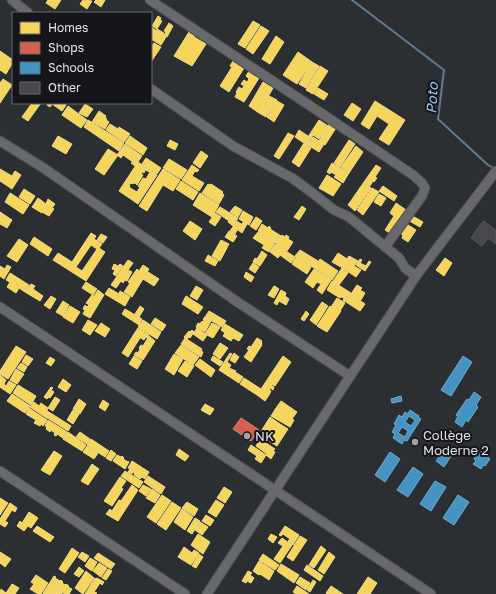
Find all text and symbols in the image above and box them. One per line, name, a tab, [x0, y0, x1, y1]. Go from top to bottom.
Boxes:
legend	[12, 12, 152, 104]
text: Homes	[48, 20, 88, 35]
text: Shops	[48, 40, 84, 55]
text: Schools	[48, 60, 94, 75]
text: Other	[48, 80, 81, 95]
water label: Poto	[422, 80, 441, 114]
place label: Collège Moderne 2	[423, 427, 489, 458]
place label: NK	[255, 428, 274, 444]
marker: NK	[242, 431, 252, 441]
marker: Collège Moderne 2	[410, 437, 420, 447]

